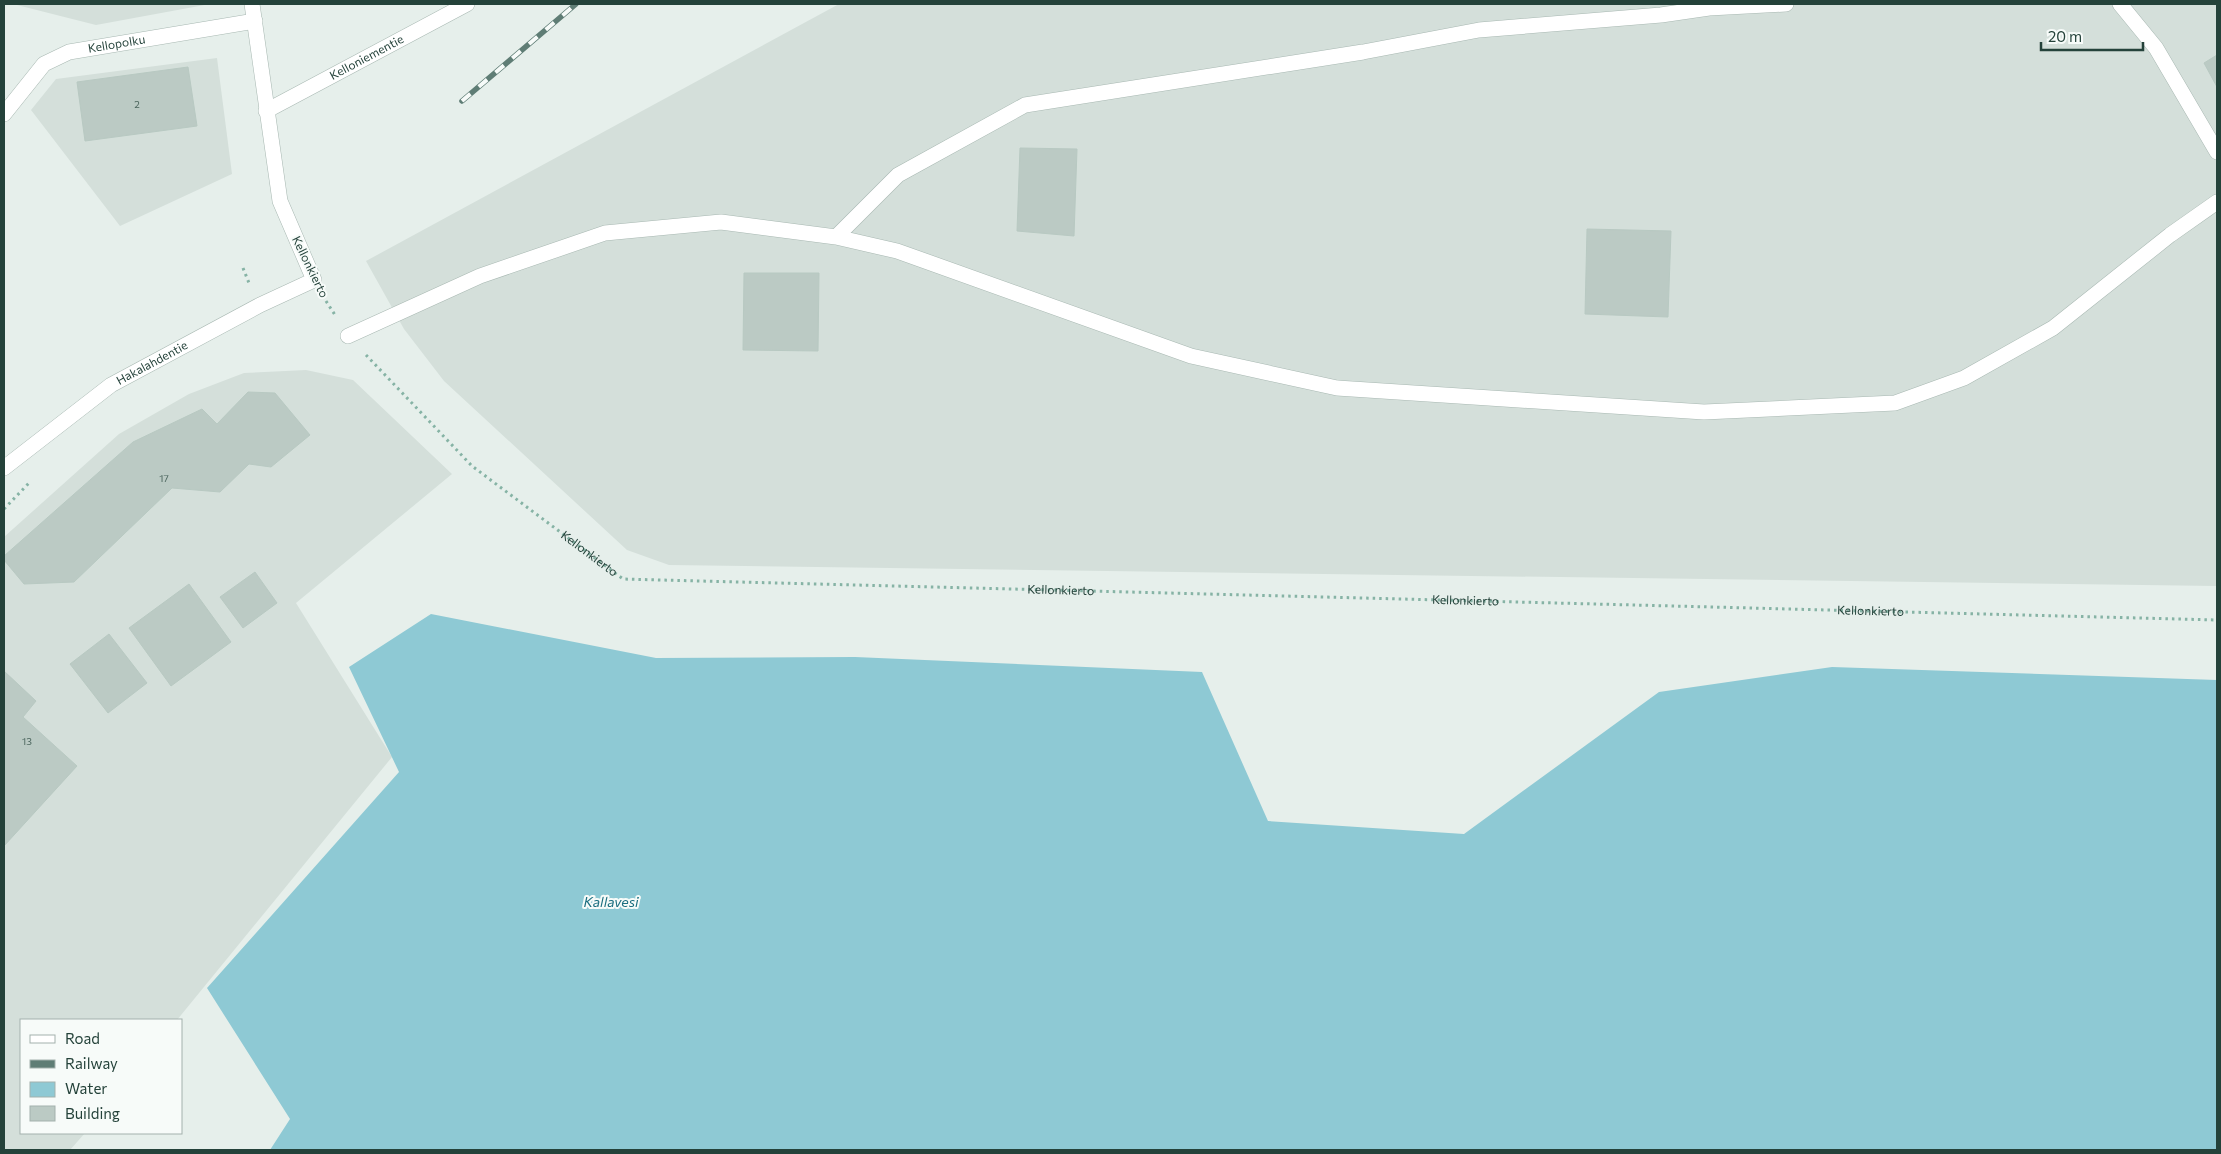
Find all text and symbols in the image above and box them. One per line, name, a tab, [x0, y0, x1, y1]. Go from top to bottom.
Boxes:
scale bar	[2041, 20, 2144, 52]
text: 20 m	[2048, 27, 2082, 45]
street label: Kellopolku	[87, 31, 146, 55]
street label: Kelloniementie	[327, 31, 406, 82]
house number: 2	[134, 98, 140, 110]
street label: Kellonkierto	[290, 233, 332, 300]
street label: Hakalahdentie	[114, 337, 190, 387]
house number: 17	[159, 472, 169, 484]
street label: Kellonkierto	[559, 527, 621, 579]
street label: Kellonkierto	[1027, 581, 1094, 597]
street label: Kellonkierto	[1432, 592, 1499, 608]
street label: Kellonkierto	[1837, 602, 1904, 618]
house number: 13	[22, 735, 32, 747]
water label: Kallavesi	[583, 893, 639, 910]
legend	[20, 1019, 182, 1134]
text: Road	[65, 1029, 100, 1047]
text: Railway	[65, 1054, 118, 1072]
text: Water	[65, 1079, 107, 1097]
text: Building	[65, 1104, 120, 1122]

